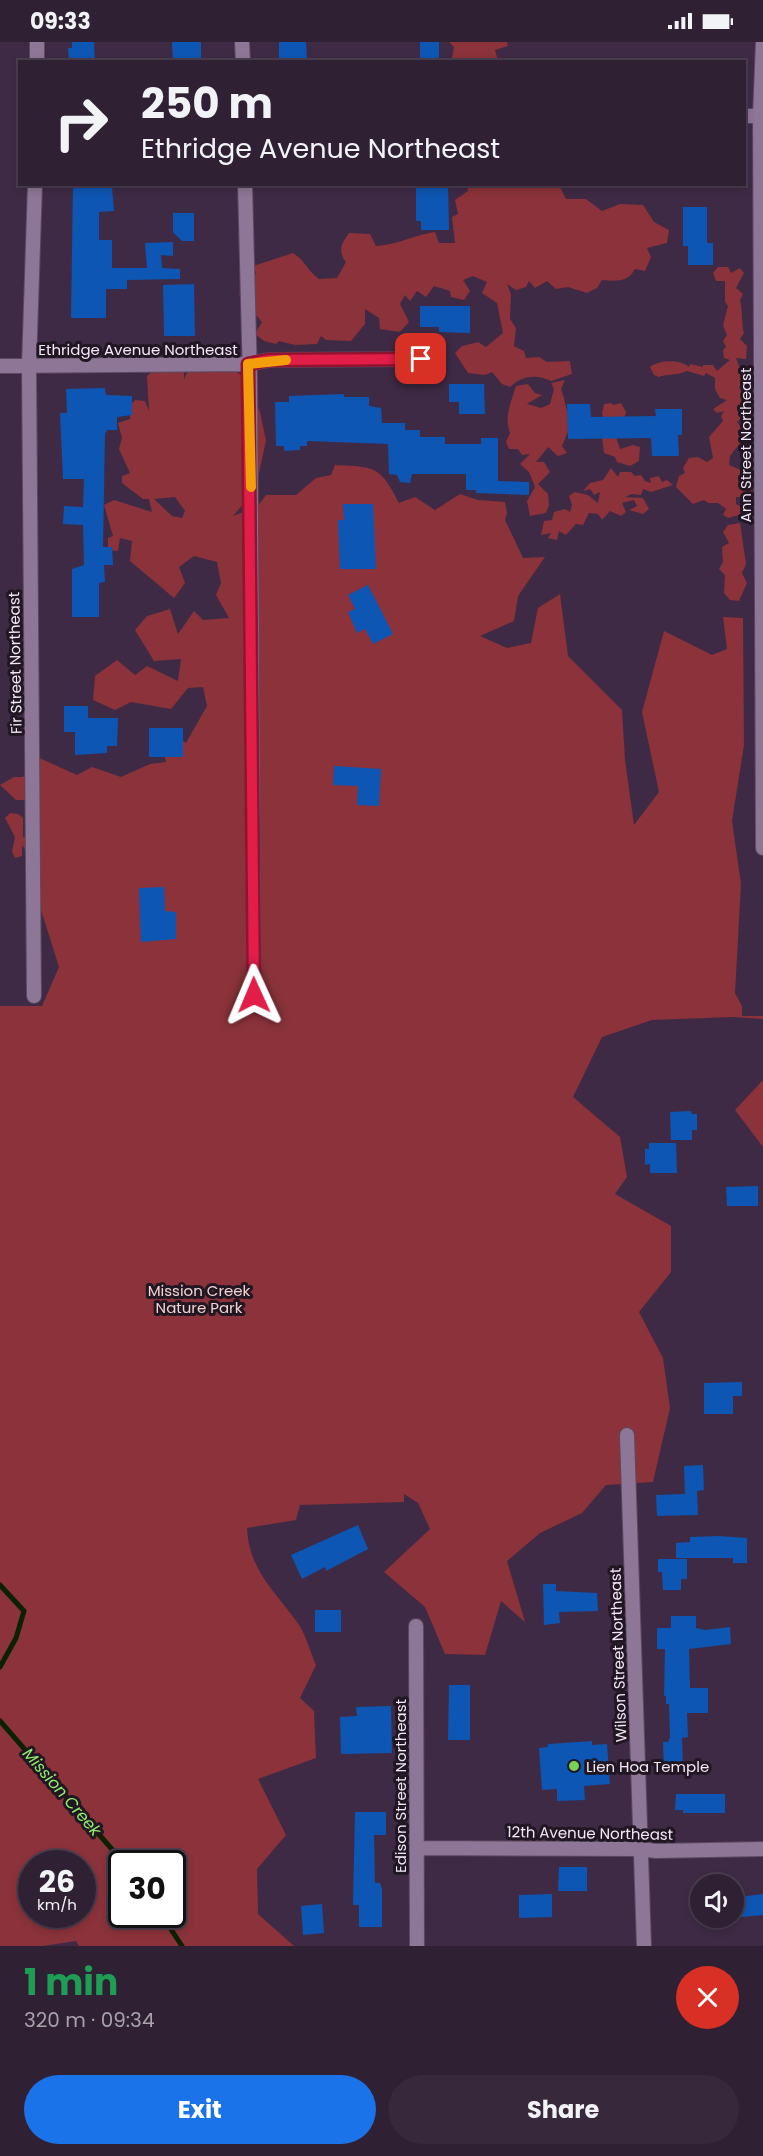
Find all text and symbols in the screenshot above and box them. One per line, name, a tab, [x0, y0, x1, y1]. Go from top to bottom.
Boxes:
text: 09:33	[30, 6, 91, 37]
text: 250 m	[141, 74, 273, 133]
icon: right	[42, 84, 120, 162]
text: Ethridge Avenue Northeast	[141, 130, 500, 167]
pin	[395, 333, 446, 384]
street label: Ethridge Avenue Northeast	[38, 339, 238, 360]
icon: arrive	[404, 342, 437, 375]
street label: Ann Street Northeast	[735, 368, 756, 522]
street label: Fir Street Northeast	[3, 592, 27, 734]
position arrow	[222, 963, 286, 1027]
park label: Mission Creek Nature Park	[148, 1280, 251, 1318]
street label: Wilson Street Northeast	[604, 1567, 632, 1743]
street label: Edison Street Northeast	[390, 1699, 411, 1873]
water label: Mission Creek	[17, 1743, 107, 1842]
place label: Lien Hoa Temple	[586, 1756, 709, 1777]
marker: Lien Hoa Temple	[567, 1759, 581, 1773]
street label: 12th Avenue Northeast	[507, 1821, 673, 1845]
speed limit sign: 30	[108, 1850, 186, 1928]
text: 26	[39, 1860, 75, 1903]
map controls	[690, 1874, 744, 1928]
button: sound	[690, 1874, 744, 1928]
text: km/h	[37, 1894, 77, 1915]
text: 1 min	[24, 1957, 118, 2008]
button: close	[676, 1966, 739, 2029]
text: 320 m · 09:34	[24, 2006, 154, 2034]
button: Exit	[24, 2075, 376, 2144]
button: Share	[388, 2075, 739, 2144]

